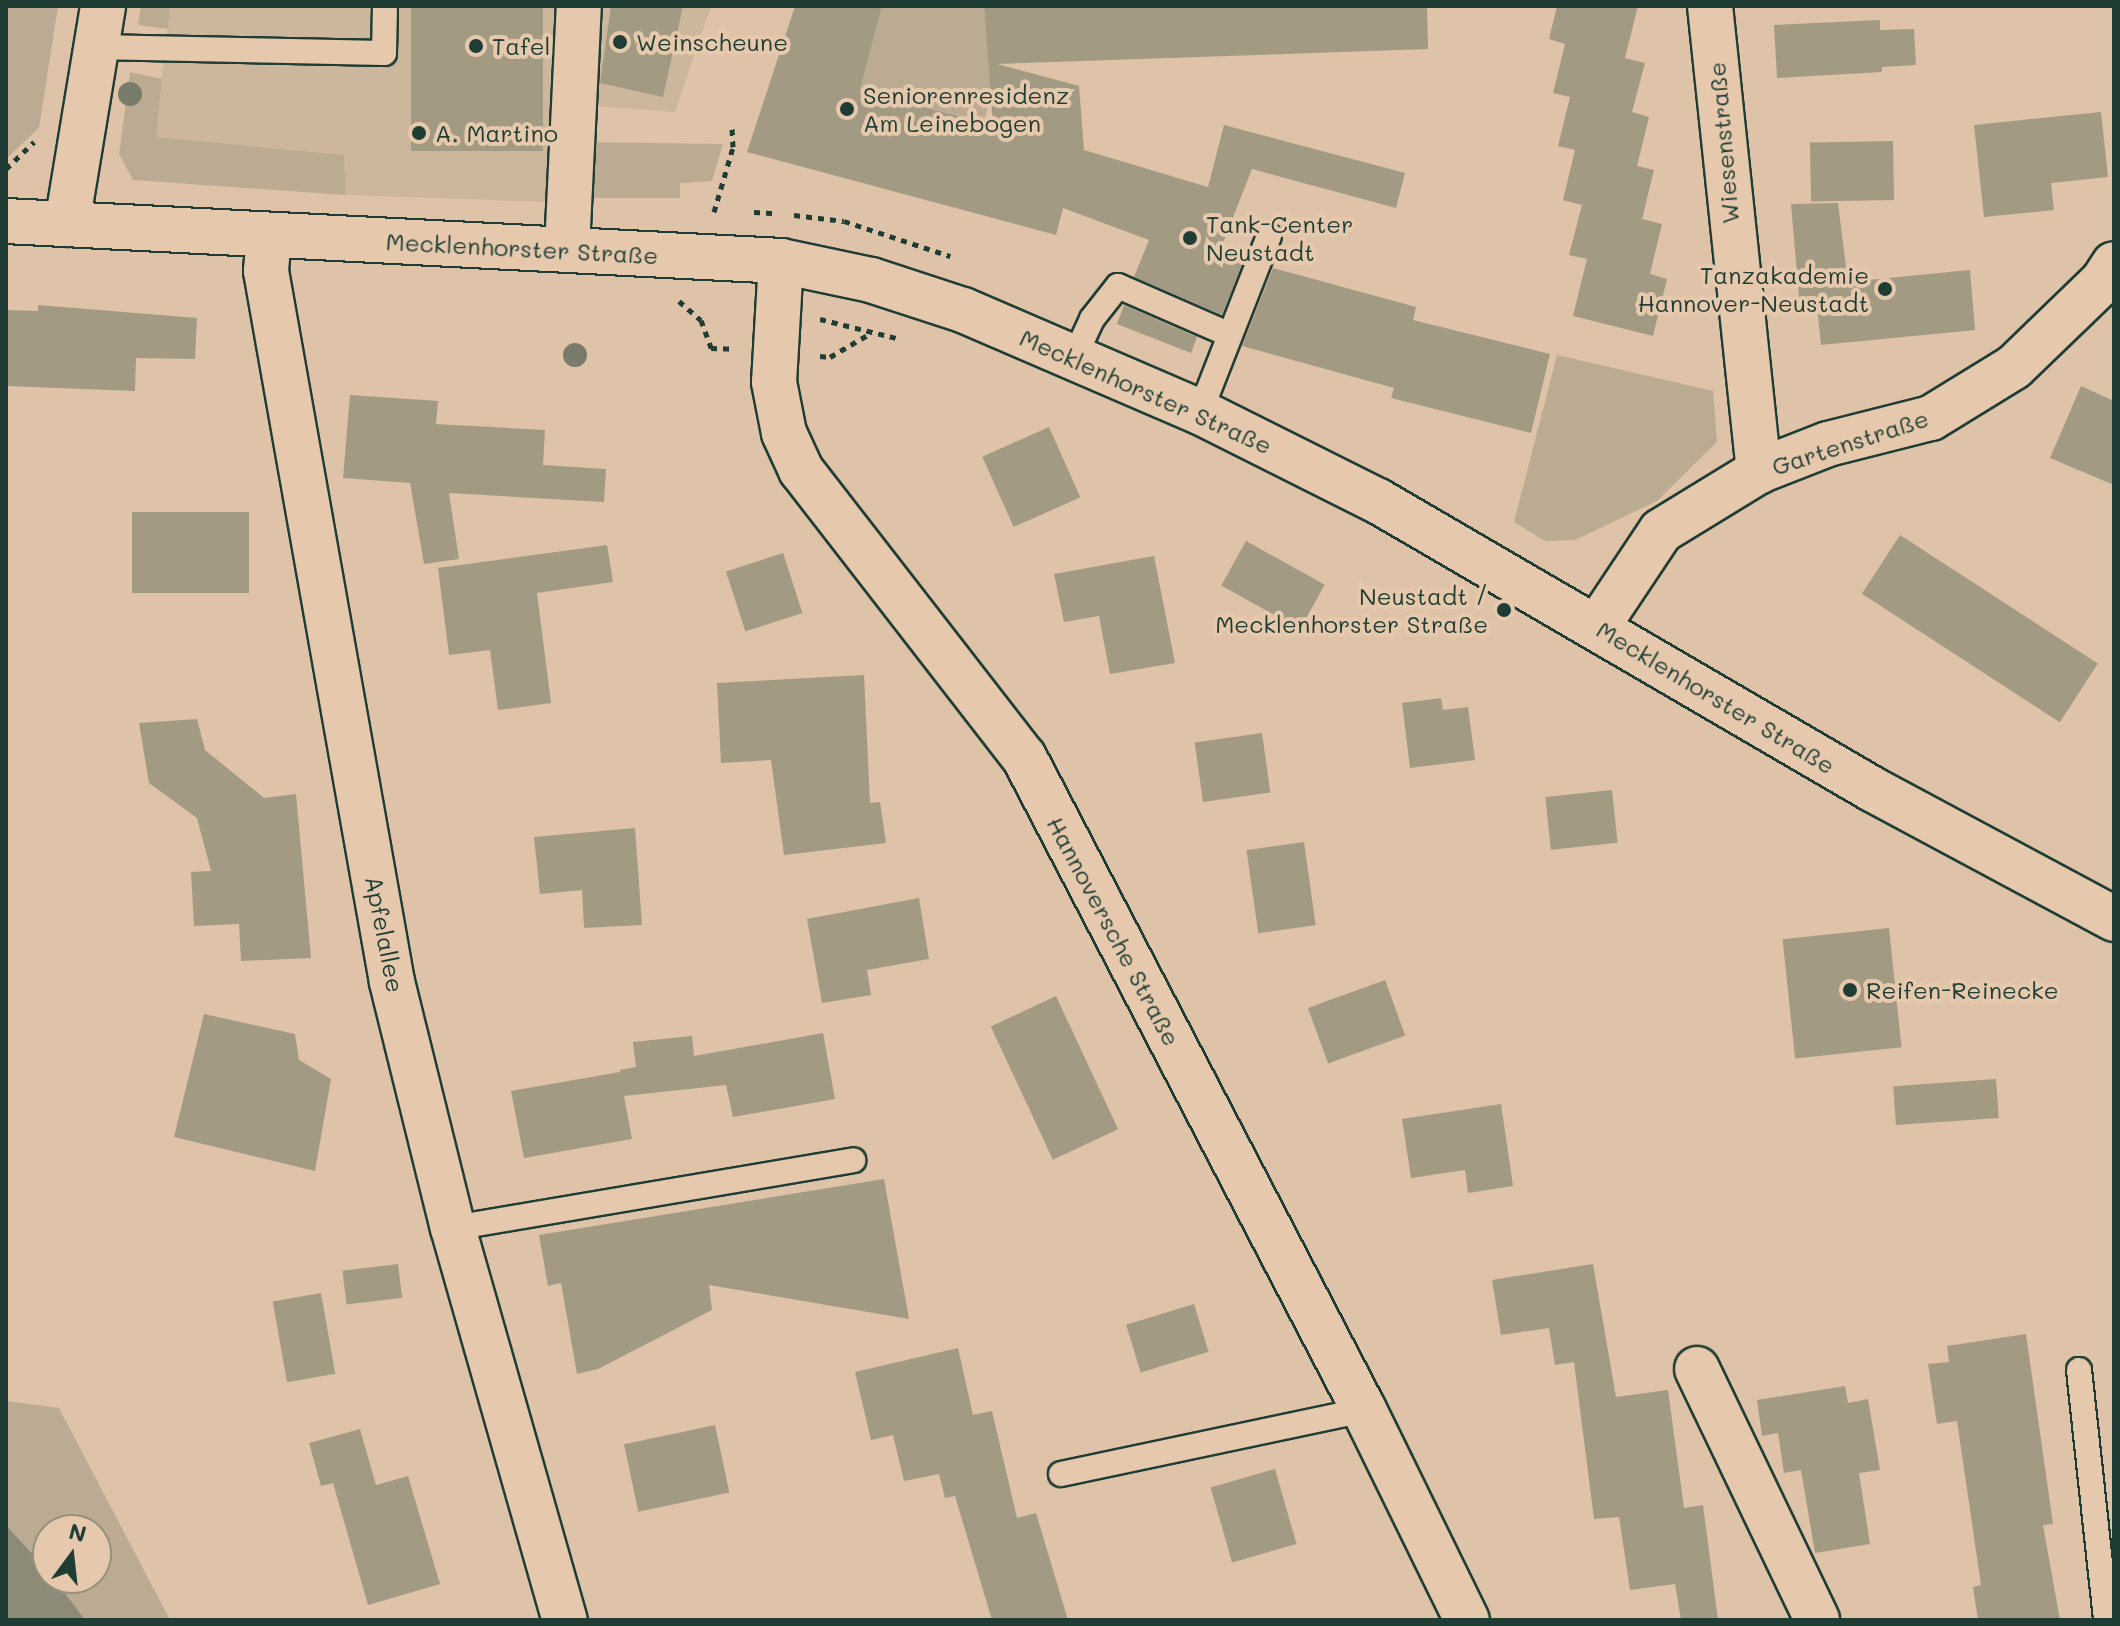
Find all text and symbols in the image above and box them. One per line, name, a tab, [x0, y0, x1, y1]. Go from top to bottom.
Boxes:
place label: Weinscheune	[636, 28, 788, 56]
place label: Tafel	[492, 32, 551, 60]
marker: Weinscheune	[611, 33, 629, 51]
marker: Tafel	[467, 37, 485, 55]
street label: Wiesenstraße	[1702, 61, 1744, 225]
place label: Seniorenresidenz Am Leinebogen	[863, 81, 1069, 137]
marker: Seniorenresidenz Am Leinebogen	[838, 100, 856, 118]
place label: A. Martino	[435, 119, 558, 147]
marker: A. Martino	[410, 124, 428, 142]
place label: Tank-Center Neustadt	[1206, 210, 1353, 266]
street label: Mecklenhorster Straße	[385, 226, 659, 270]
marker: Tank-Center Neustadt	[1181, 229, 1199, 247]
place label: Tanzakademie Hannover-Neustadt	[1638, 261, 1869, 317]
marker: Tanzakademie Hannover-Neustadt	[1876, 280, 1894, 298]
street label: Mecklenhorster Straße	[1016, 322, 1276, 460]
street label: Gartenstraße	[1768, 403, 1932, 481]
place label: Neustadt / Mecklenhorster Straße	[1215, 582, 1488, 638]
marker: Neustadt / Mecklenhorster Straße	[1495, 601, 1513, 619]
street label: Mecklenhorster Straße	[1592, 614, 1840, 780]
street label: Hannoversche Straße	[1041, 811, 1187, 1051]
street label: Apfelallee	[360, 873, 410, 995]
place label: Reifen-Reinecke	[1866, 976, 2059, 1004]
marker: Reifen-Reinecke	[1841, 981, 1859, 999]
north arrow	[32, 1514, 112, 1594]
text: N	[66, 1516, 90, 1548]

